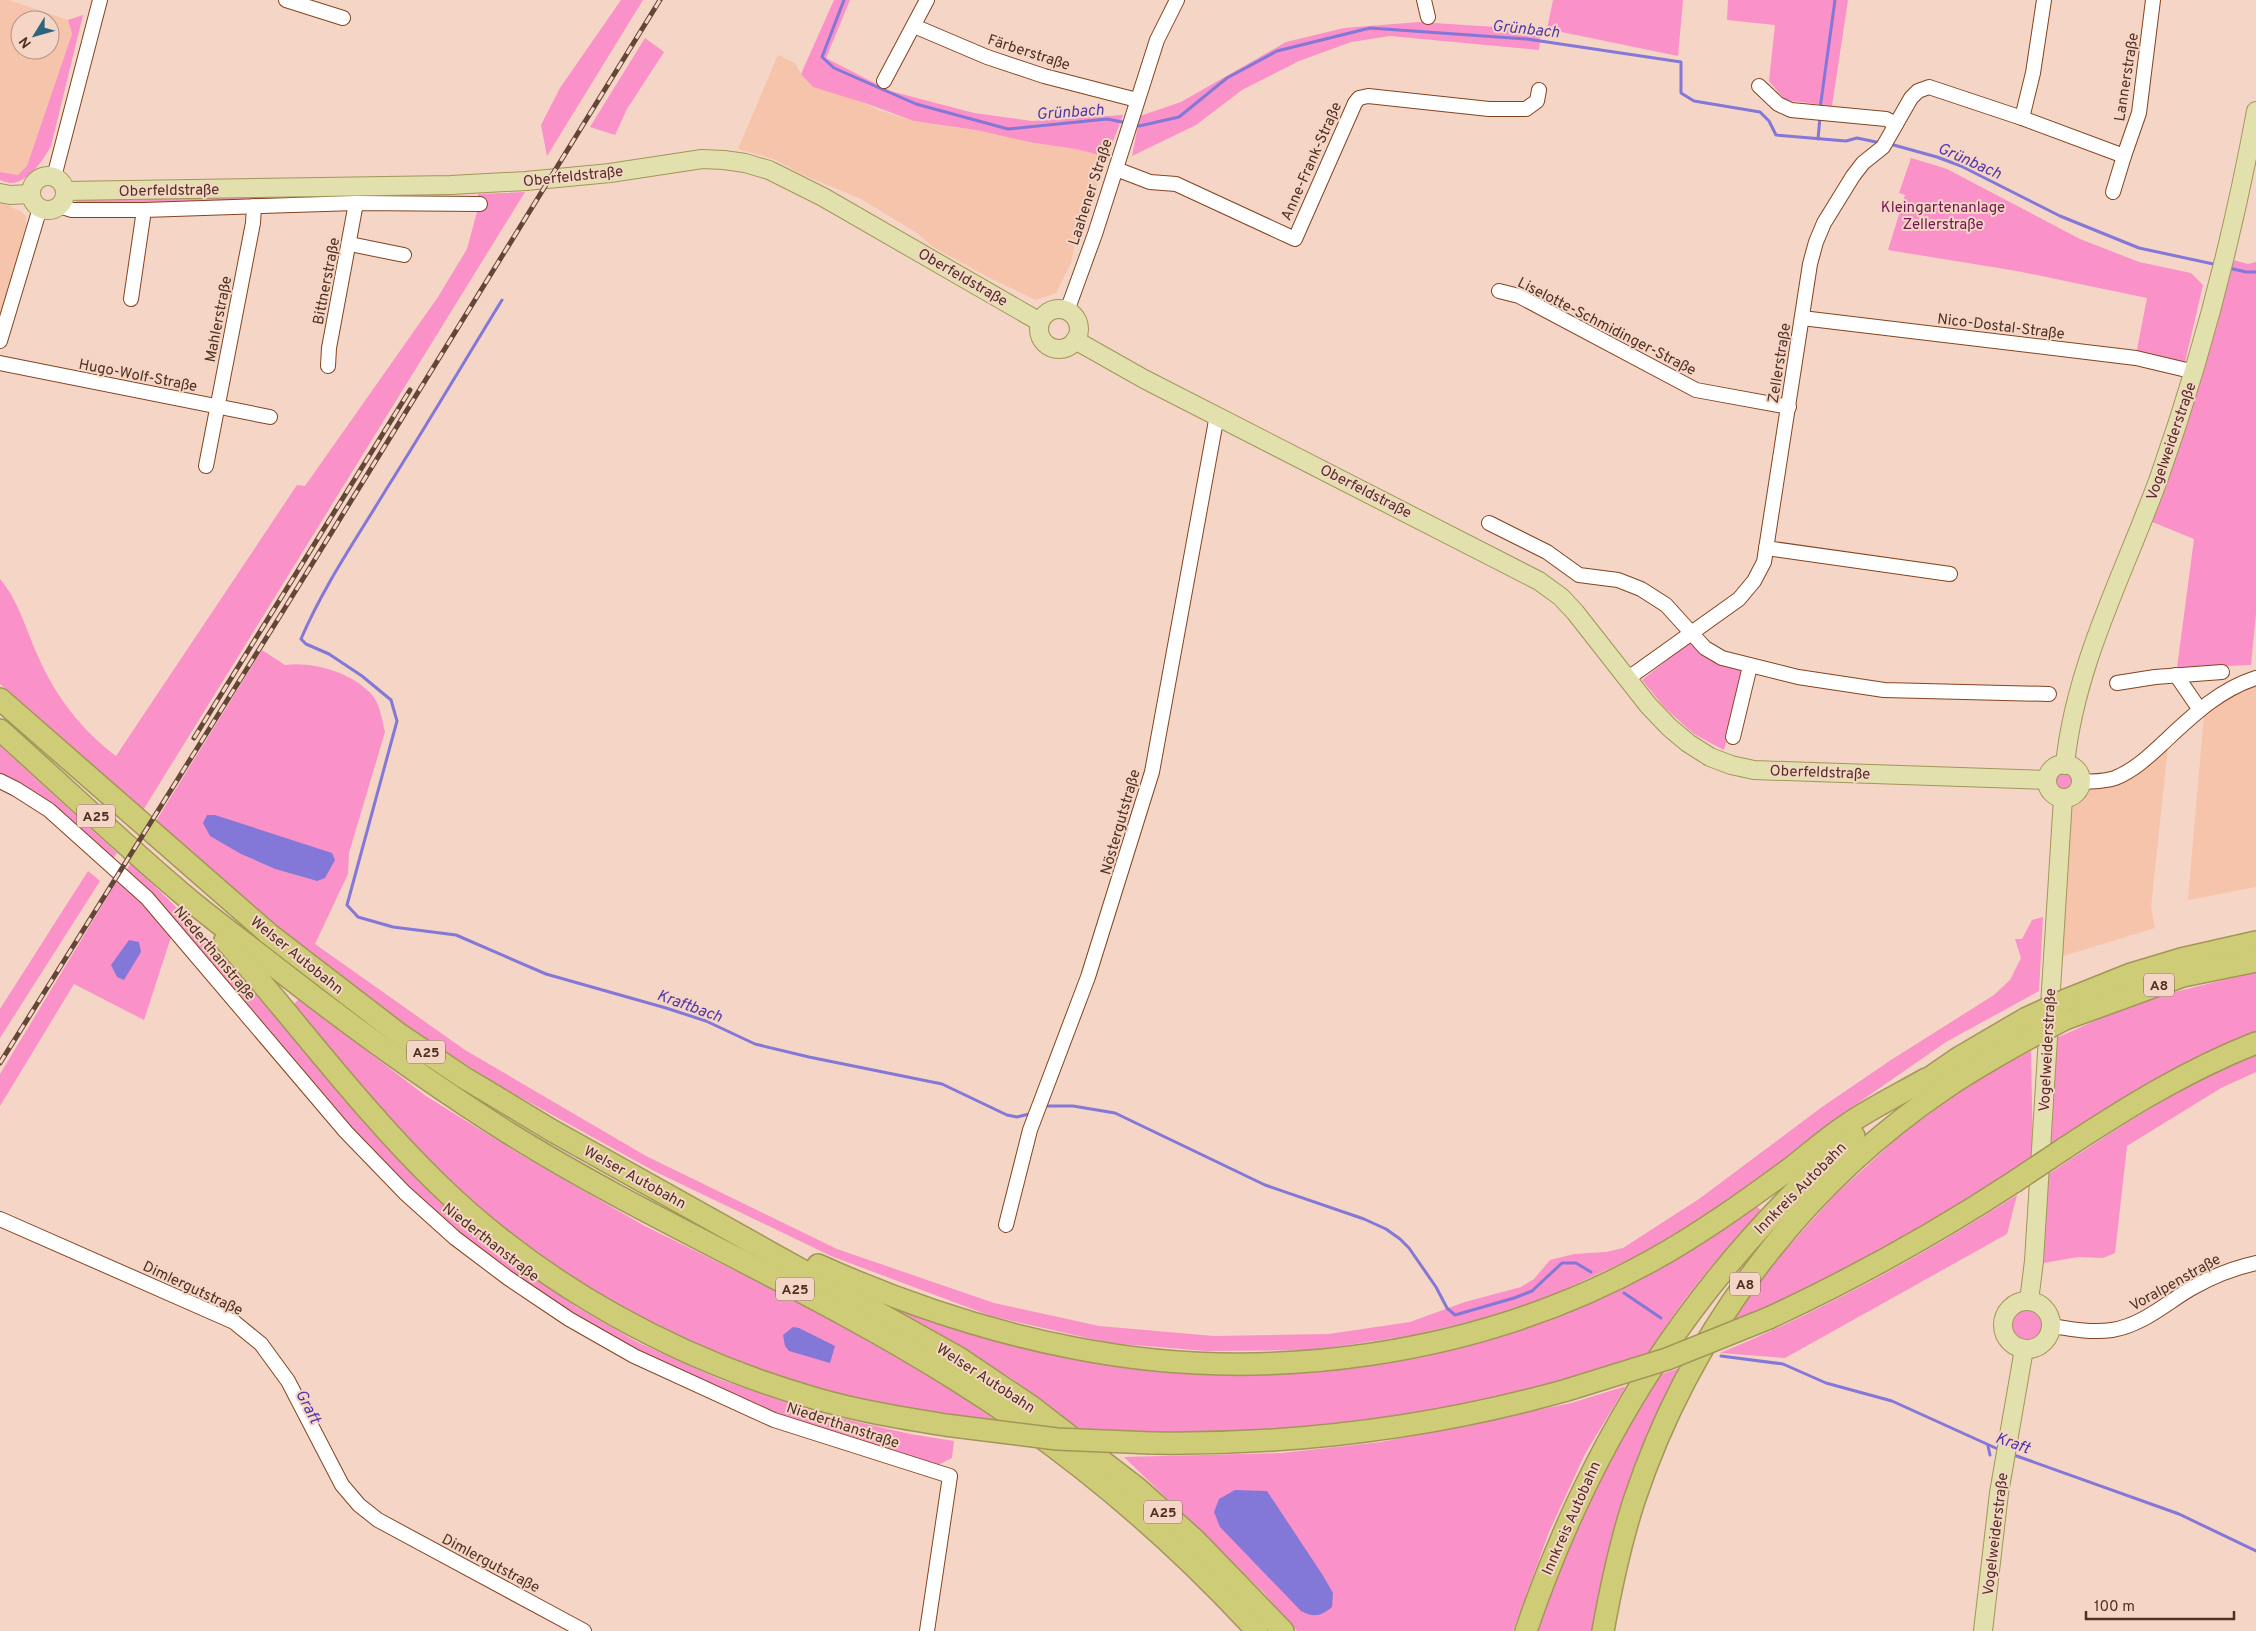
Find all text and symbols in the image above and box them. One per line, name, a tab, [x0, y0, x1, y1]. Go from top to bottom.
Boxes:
north arrow	[10, 10, 60, 60]
water label: Grünbach	[1491, 17, 1561, 43]
street label: Färberstraße	[985, 31, 1072, 76]
street label: Lannerstraße	[2111, 32, 2144, 123]
text: N	[16, 33, 36, 51]
street label: Anne-Frank-Straße	[1278, 99, 1347, 224]
water label: Grünbach	[1036, 101, 1105, 125]
street label: Laahener Straße	[1065, 137, 1118, 248]
water label: Grünbach	[1934, 139, 2004, 185]
street label: Oberfeldstraße	[522, 163, 624, 192]
street label: Oberfeldstraße	[119, 181, 219, 202]
park label: Kleingartenanlage Zellerstraße	[1881, 199, 2005, 235]
street label: Bittnerstraße	[310, 236, 345, 327]
street label: Oberfeldstraße	[914, 245, 1011, 312]
street label: Liselotte-Schmidinger-Straße	[1514, 274, 1699, 381]
street label: Mahlerstraße	[202, 275, 237, 364]
street label: Nico-Dostal-Straße	[1936, 310, 2066, 345]
street label: Zellerstraße	[1765, 322, 1796, 405]
street label: Hugo-Wolf-Straße	[77, 356, 199, 397]
street label: Vogelweiderstraße	[2143, 380, 2202, 503]
street label: Oberfeldstraße	[1316, 461, 1414, 524]
street label: Oberfeldstraße	[1769, 762, 1871, 785]
street label: Nöstergutstraße	[1097, 767, 1146, 877]
road number: A25	[77, 804, 115, 828]
street label: Niederthanstraße	[169, 903, 259, 1005]
street label: Welser Autobahn	[246, 913, 346, 999]
road number: A8	[2144, 974, 2174, 996]
water label: Kraftbach	[654, 986, 725, 1028]
street label: Vogelweiderstraße	[2036, 988, 2061, 1112]
road number: A25	[407, 1040, 445, 1064]
street label: Innkreis Autobahn	[1751, 1139, 1851, 1239]
street label: Welser Autobahn	[580, 1142, 689, 1214]
street label: Niederthanstraße	[438, 1199, 542, 1287]
street label: Voralpenstraße	[2127, 1250, 2225, 1316]
street label: Dimlergutstraße	[139, 1258, 246, 1321]
road number: A8	[1730, 1272, 1760, 1296]
road number: A25	[776, 1278, 814, 1300]
street label: Welser Autobahn	[932, 1340, 1038, 1418]
water label: Graft	[290, 1387, 325, 1428]
street label: Niederthanstraße	[784, 1399, 901, 1454]
water label: Kraft	[1992, 1428, 2033, 1460]
street label: Innkreis Autobahn	[1539, 1459, 1606, 1579]
street label: Vogelweiderstraße	[1980, 1472, 2013, 1597]
road number: A25	[1144, 1500, 1182, 1524]
street label: Dimlergutstraße	[438, 1530, 543, 1598]
scale bar	[2086, 1588, 2234, 1620]
text: 100 m	[2094, 1598, 2135, 1617]

